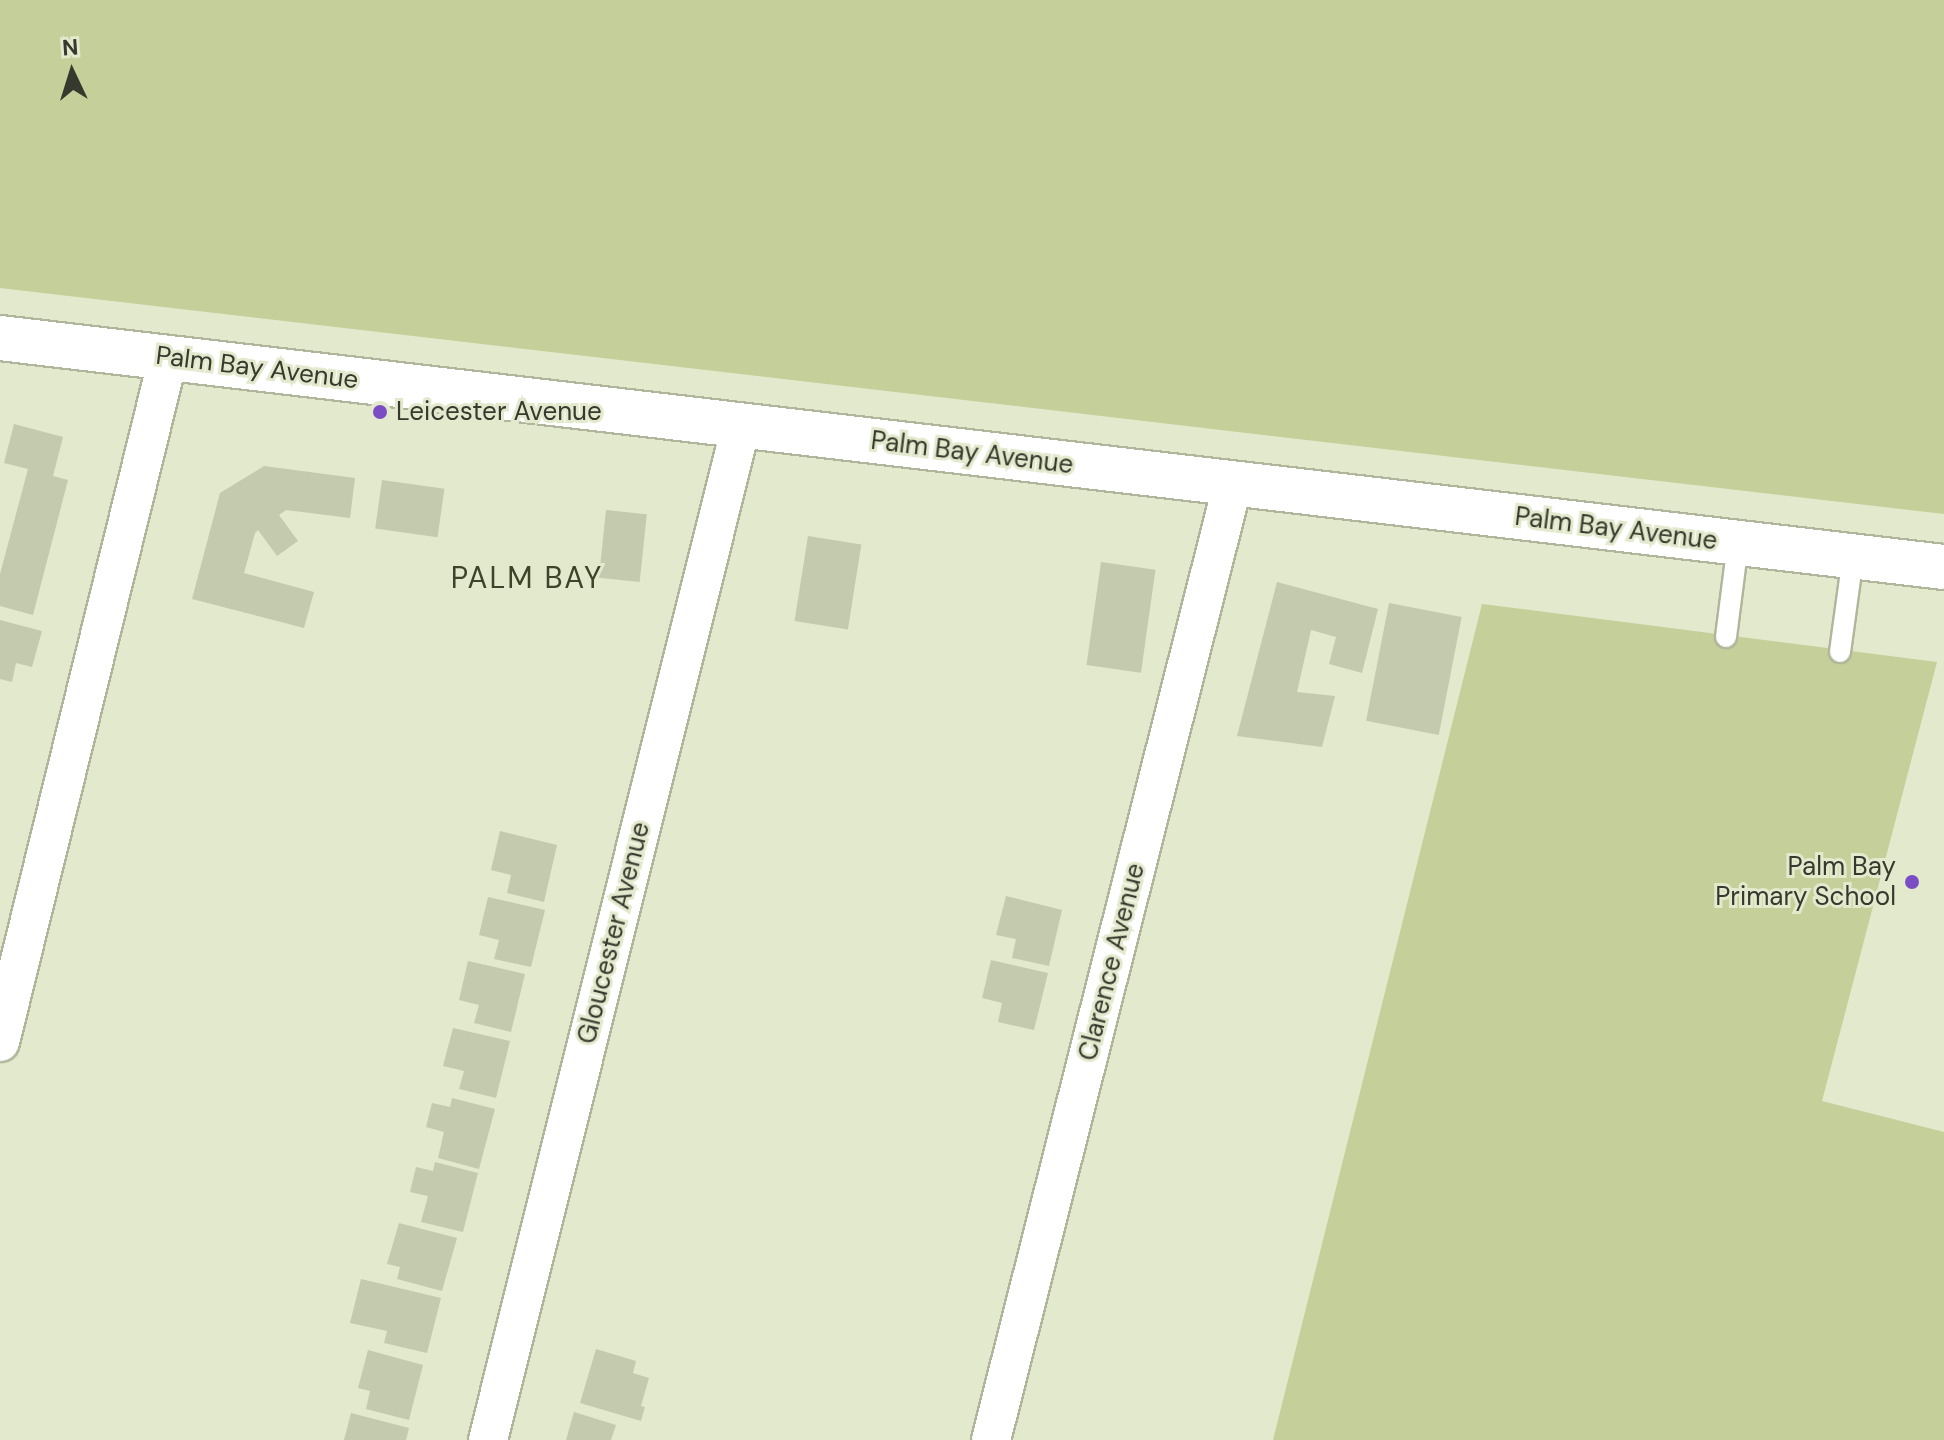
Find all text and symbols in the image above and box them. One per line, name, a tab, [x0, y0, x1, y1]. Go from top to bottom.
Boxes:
north arrow	[32, 32, 112, 112]
text: N	[61, 33, 79, 63]
street label: Palm Bay Avenue	[154, 340, 360, 396]
place label: Leicester Avenue	[396, 396, 602, 428]
marker: Leicester Avenue	[371, 403, 389, 421]
street label: Palm Bay Avenue	[869, 425, 1075, 481]
street label: Palm Bay Avenue	[1513, 501, 1719, 557]
district label: PALM BAY	[451, 560, 603, 596]
street label: Gloucester Avenue	[571, 819, 657, 1047]
place label: Palm Bay Primary School	[1715, 851, 1896, 912]
street label: Clarence Avenue	[1072, 860, 1152, 1064]
marker: Palm Bay Primary School	[1903, 873, 1921, 891]

